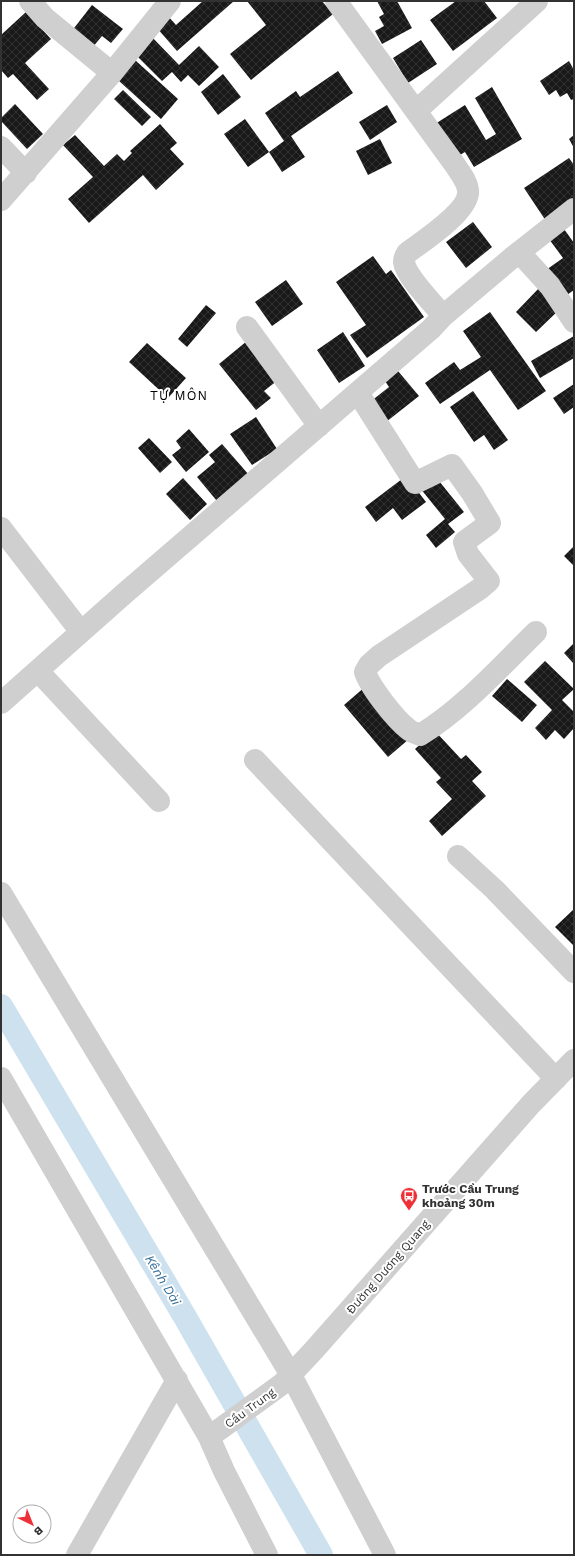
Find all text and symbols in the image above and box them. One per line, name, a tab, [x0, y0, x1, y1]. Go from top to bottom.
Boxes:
district label: TỰ MÔN	[150, 387, 208, 403]
place label: Trước Cầu Trung khoảng 30m	[422, 1182, 519, 1210]
bus stop icon: Trước Cầu Trung khoảng 30m	[399, 1186, 419, 1211]
street label: Đường Dương Quang	[344, 1217, 433, 1317]
water label: Kênh Dài	[142, 1252, 184, 1308]
street label: Cầu Trung	[222, 1385, 278, 1431]
north arrow	[12, 1504, 52, 1544]
text: B	[31, 1524, 46, 1539]

